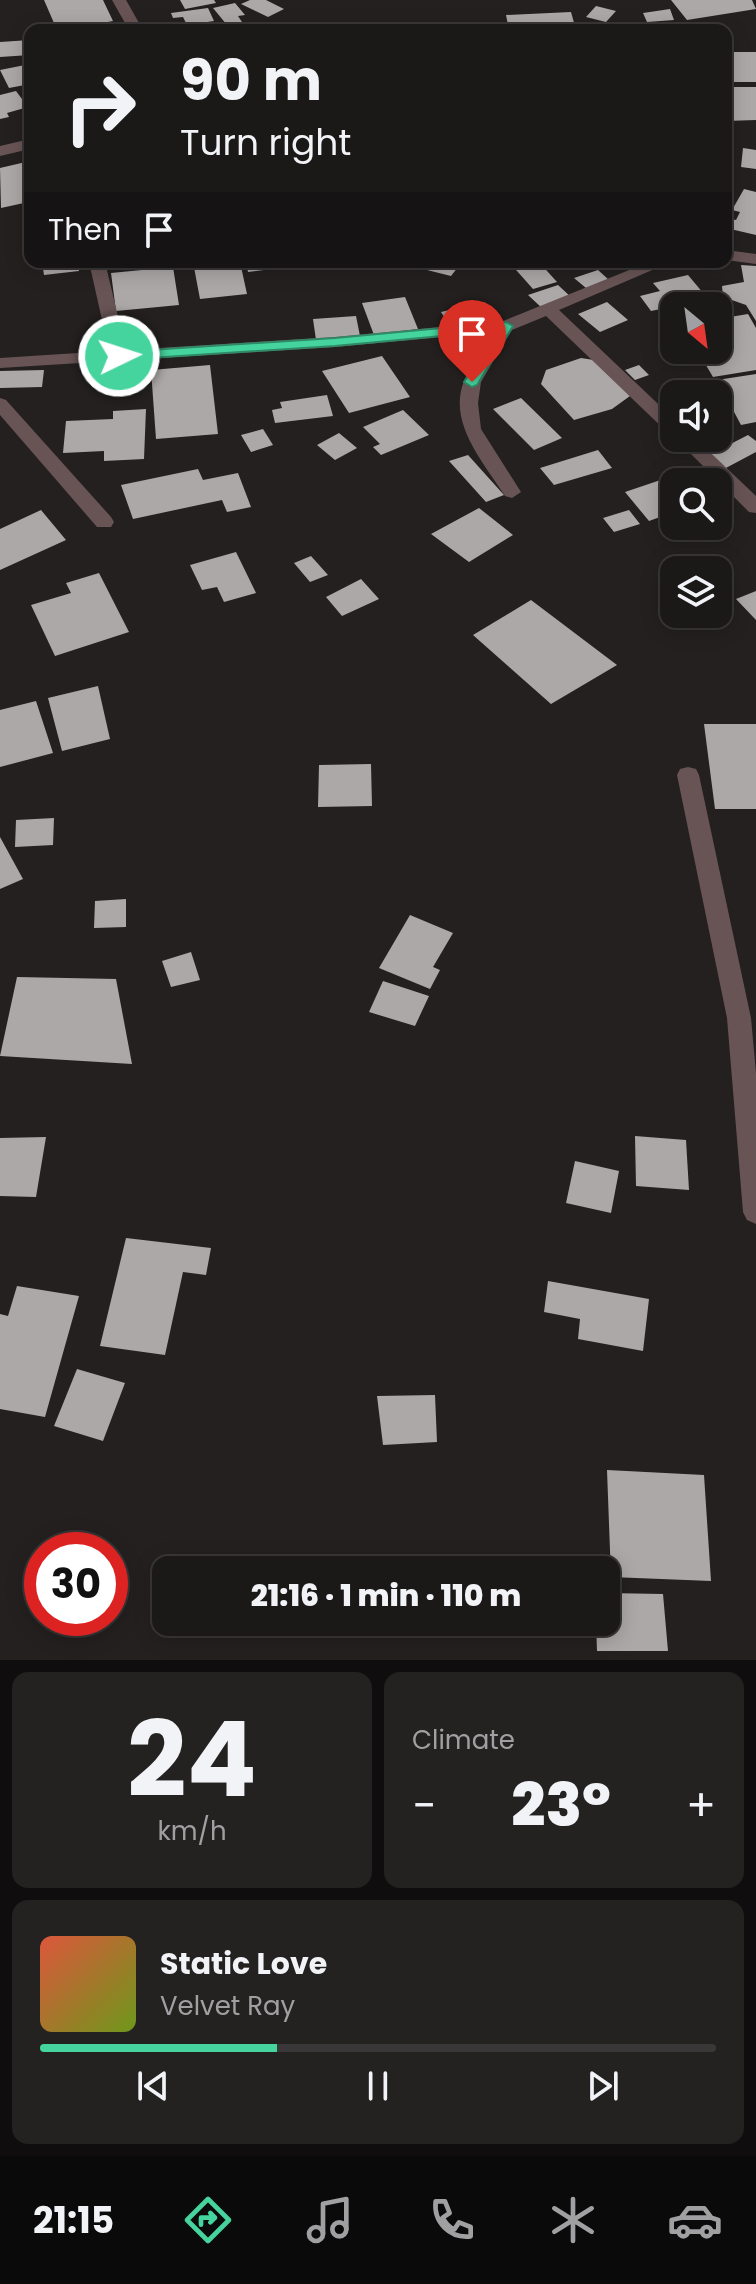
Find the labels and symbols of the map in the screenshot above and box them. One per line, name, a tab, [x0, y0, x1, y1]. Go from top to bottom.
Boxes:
north arrow	[660, 292, 732, 364]
pin	[438, 300, 506, 382]
position arrow	[77, 314, 161, 398]
speed limit sign: 30	[24, 1532, 128, 1636]

